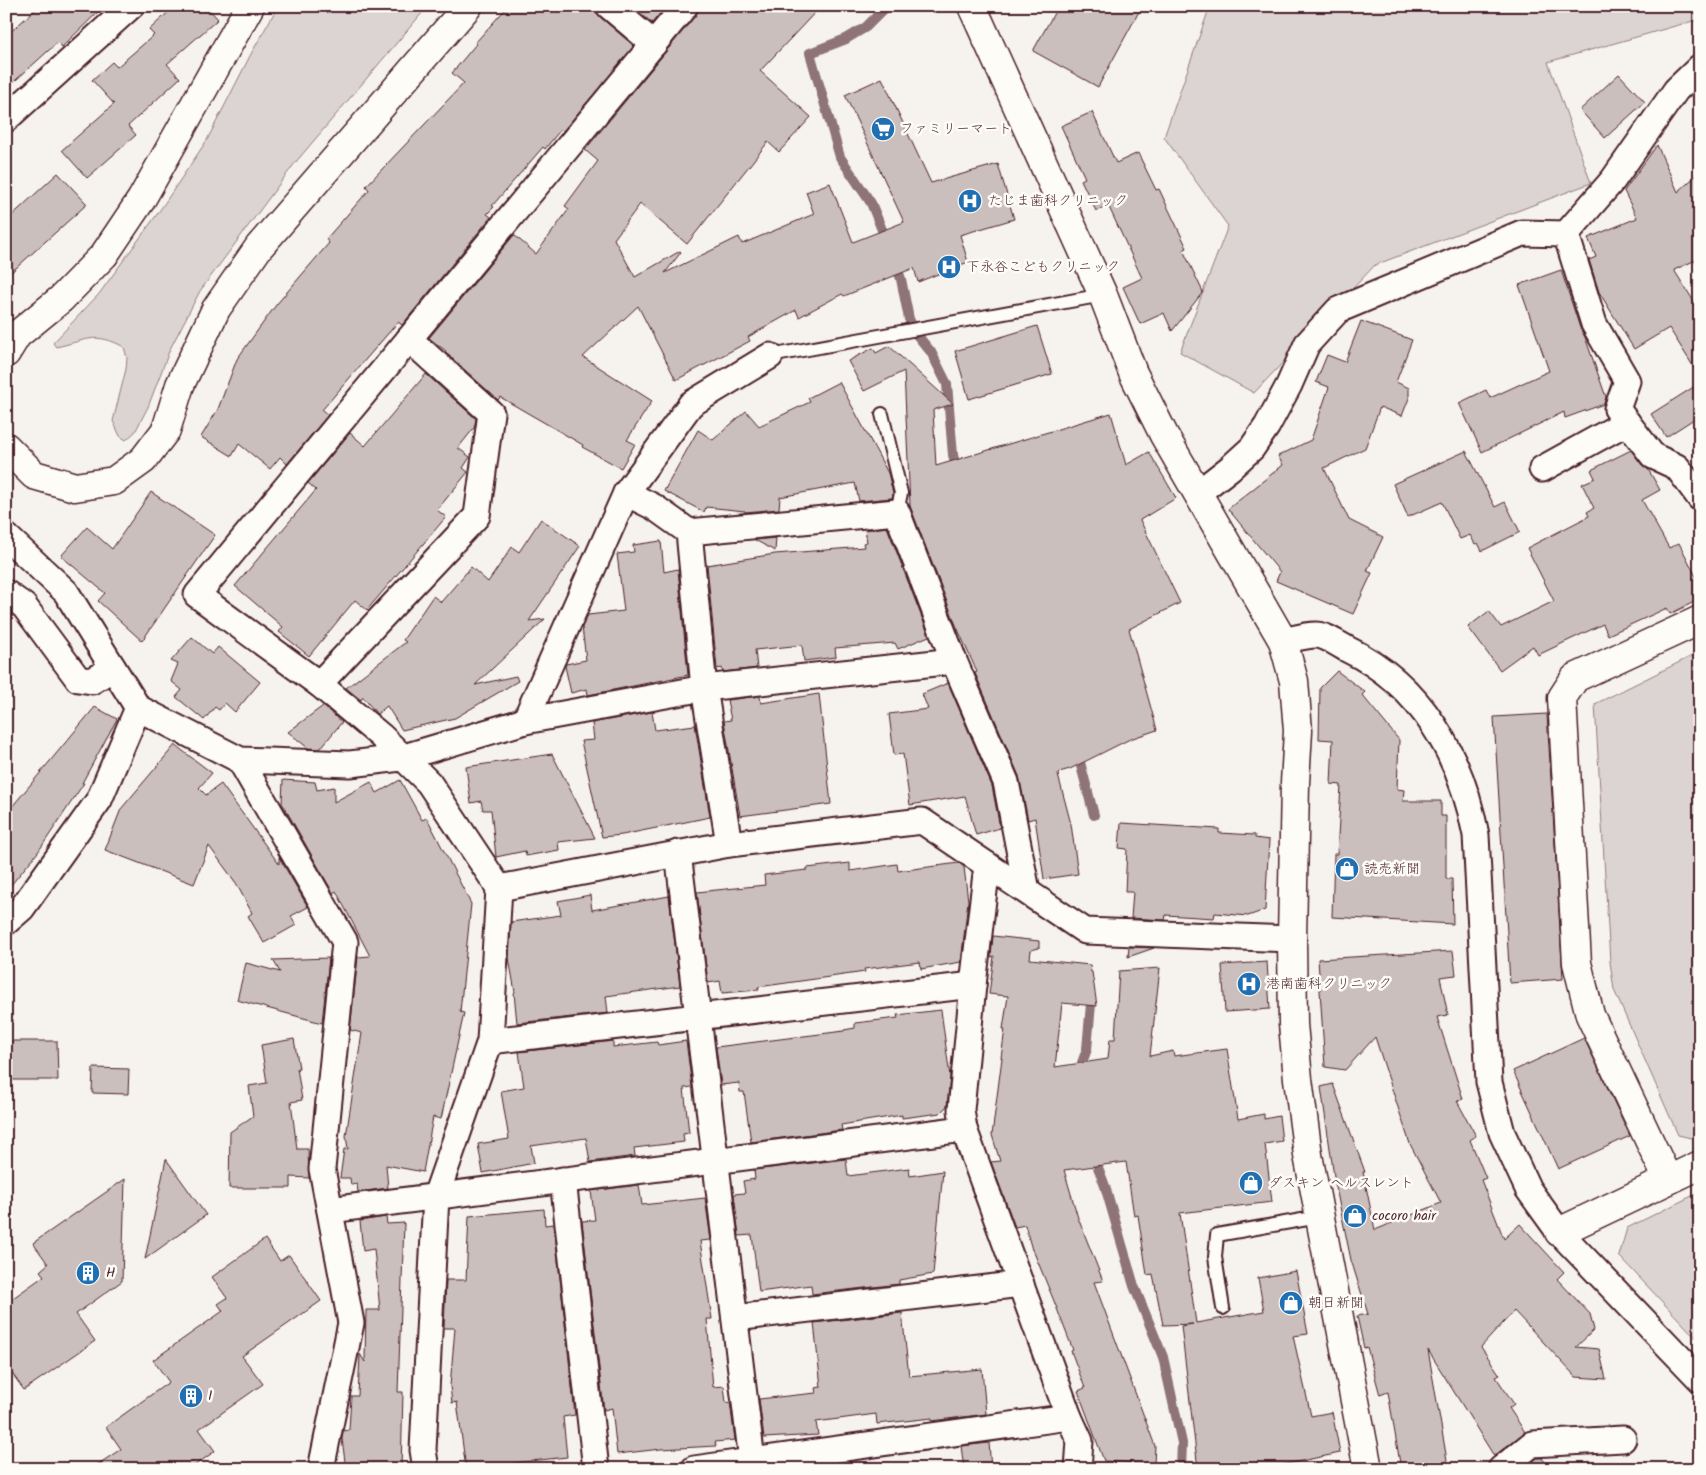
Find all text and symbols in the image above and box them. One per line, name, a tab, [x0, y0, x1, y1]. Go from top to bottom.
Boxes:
supermarket icon: ファミリーマート	[870, 116, 896, 142]
place label: ファミリーマート	[900, 118, 1012, 140]
hospital icon: たじま歯科クリニック	[957, 188, 983, 214]
place label: たじま歯科クリニック	[988, 190, 1128, 212]
hospital icon: 下永谷こどもクリニック	[936, 254, 962, 280]
place label: 下永谷こどもクリニック	[966, 256, 1120, 278]
shop icon: 読売新聞	[1334, 856, 1360, 882]
place label: 読売新聞	[1364, 858, 1420, 880]
hospital icon: 港南歯科クリニック	[1236, 971, 1262, 997]
place label: 港南歯科クリニック	[1266, 973, 1392, 995]
shop icon: ダスキン ヘルスレント	[1238, 1170, 1264, 1196]
place label: ダスキン ヘルスレント	[1268, 1172, 1414, 1194]
shop icon: cocoro hair	[1342, 1203, 1368, 1229]
place label: cocoro hair	[1372, 1205, 1437, 1227]
building icon: H	[75, 1260, 101, 1286]
place label: H	[106, 1262, 115, 1284]
shop icon: 朝日新聞	[1278, 1290, 1304, 1316]
place label: 朝日新聞	[1308, 1292, 1364, 1314]
building icon: I	[178, 1383, 204, 1409]
place label: I	[208, 1385, 212, 1407]

